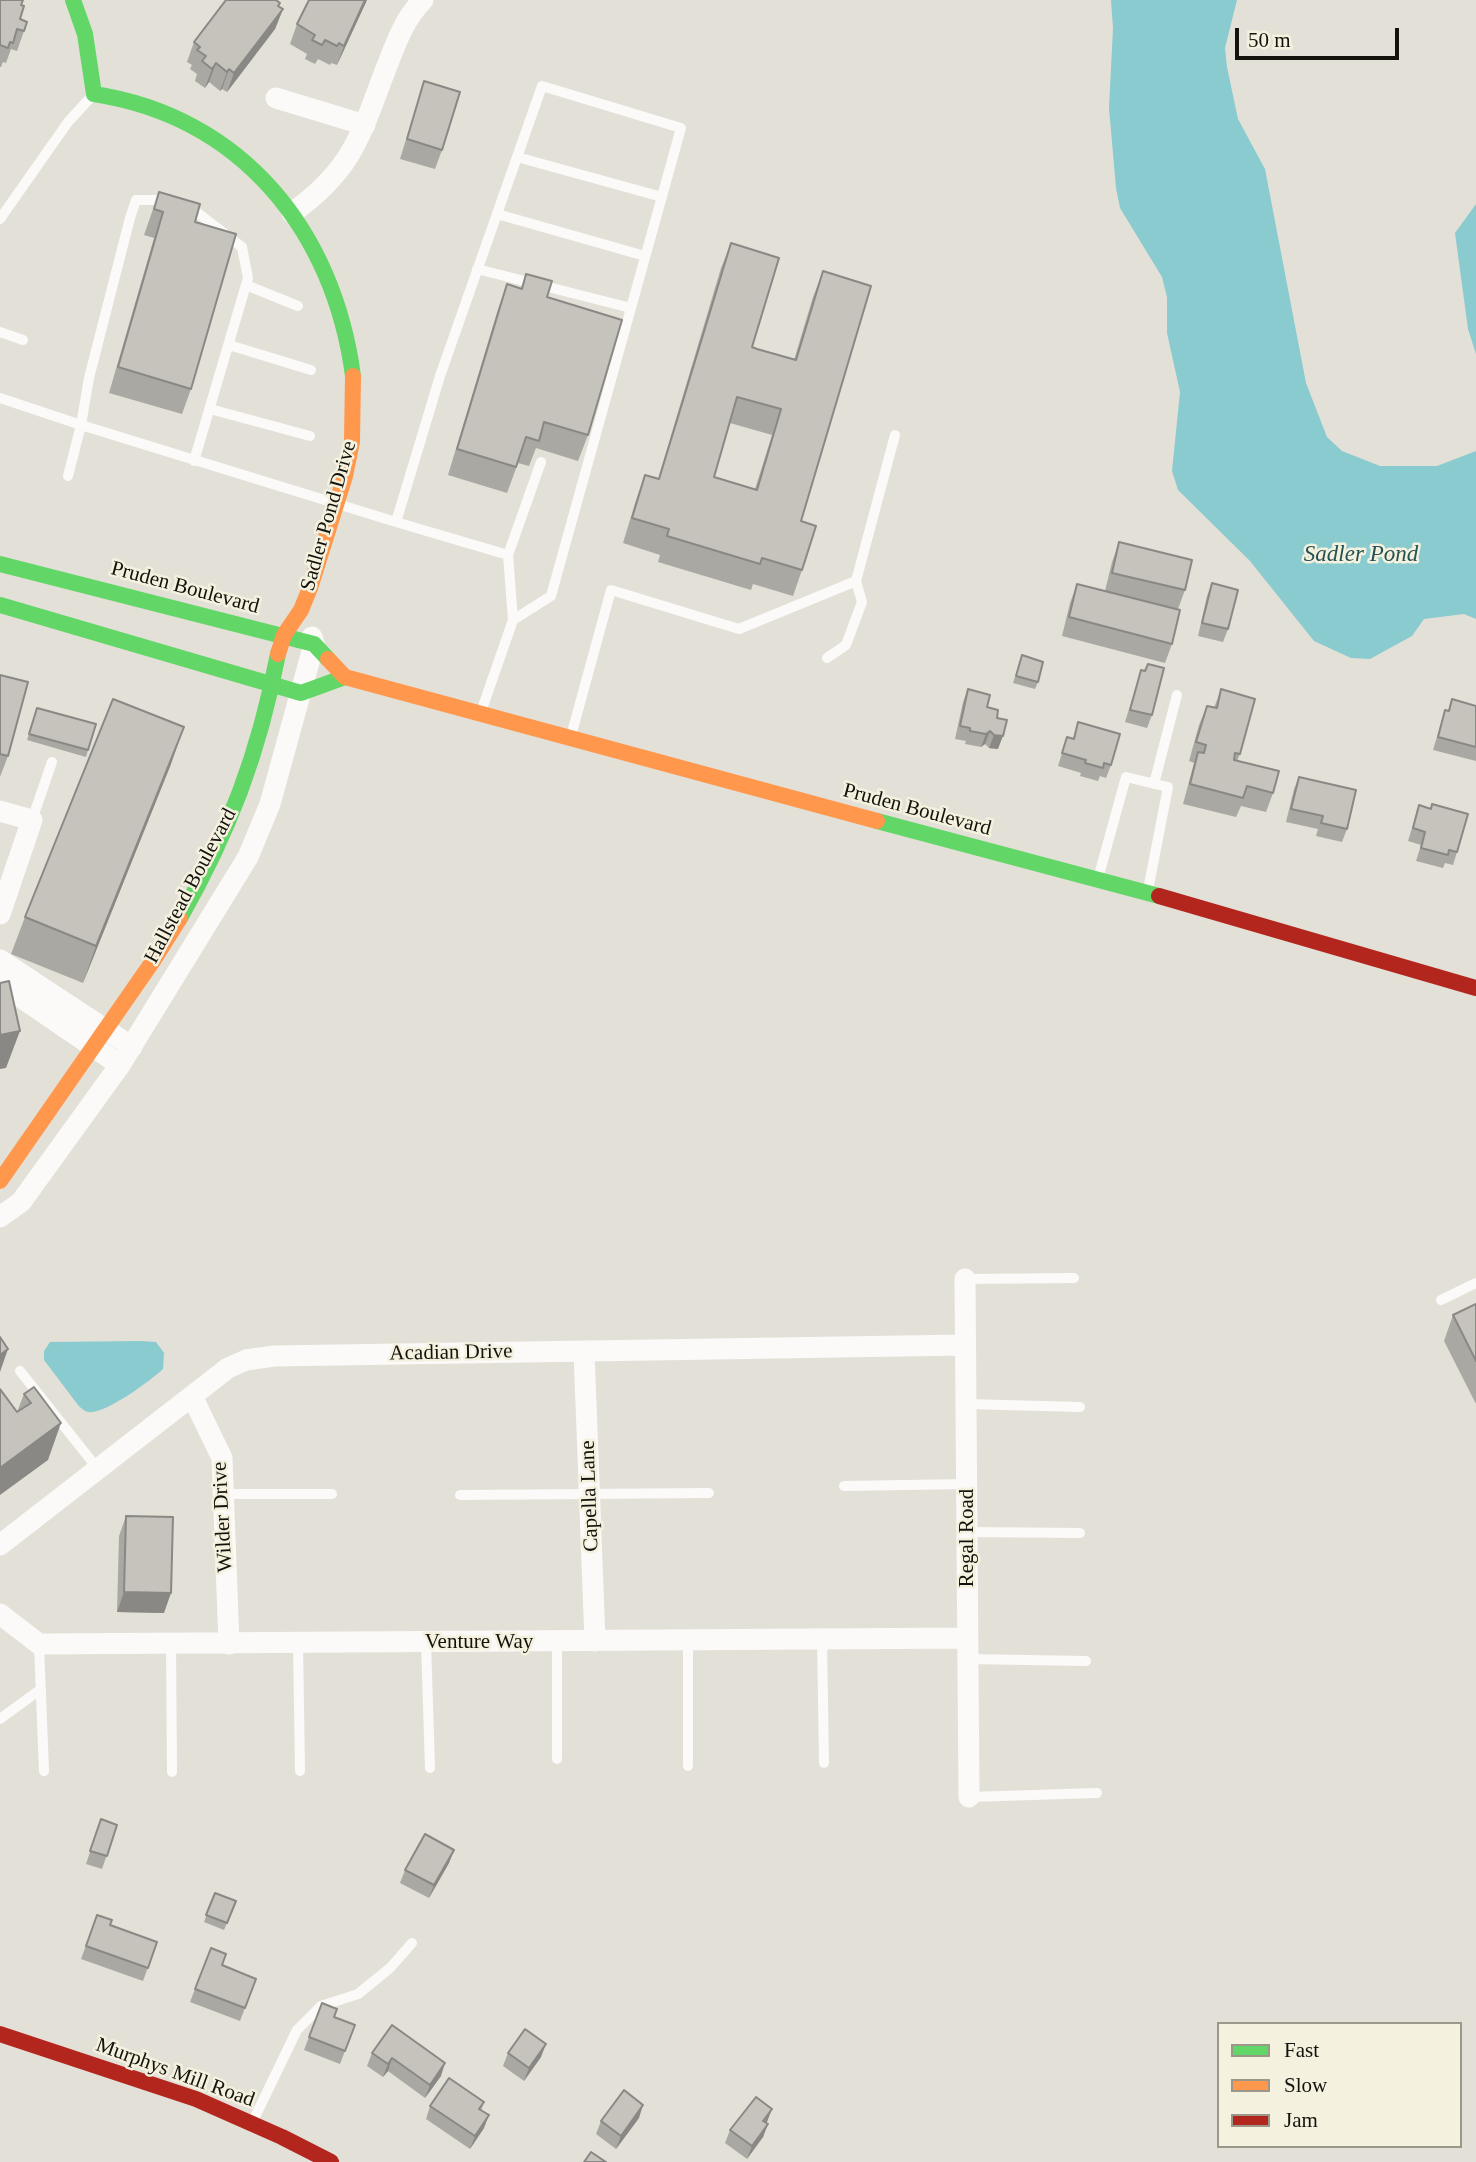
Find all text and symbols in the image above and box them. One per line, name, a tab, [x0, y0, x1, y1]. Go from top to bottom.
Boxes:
scale bar	[1238, 14, 1402, 58]
text: 50 m	[1248, 28, 1291, 52]
street label: Sadler Pond Drive	[296, 438, 362, 594]
water label: Sadler Pond	[1304, 541, 1418, 569]
street label: Pruden Boulevard	[108, 556, 262, 620]
street label: Pruden Boulevard	[840, 778, 994, 842]
street label: Hallstead Boulevard	[139, 804, 243, 968]
street label: Acadian Drive	[389, 1339, 513, 1367]
street label: Capella Lane	[575, 1440, 605, 1552]
street label: Wilder Drive	[208, 1461, 238, 1573]
street label: Regal Road	[954, 1489, 980, 1587]
street label: Venture Way	[425, 1629, 533, 1655]
legend	[1217, 2022, 1462, 2148]
street label: Murphys Mill Road	[92, 2033, 258, 2113]
text: Fast	[1284, 2038, 1319, 2062]
text: Slow	[1284, 2073, 1327, 2097]
text: Jam	[1284, 2108, 1318, 2132]

